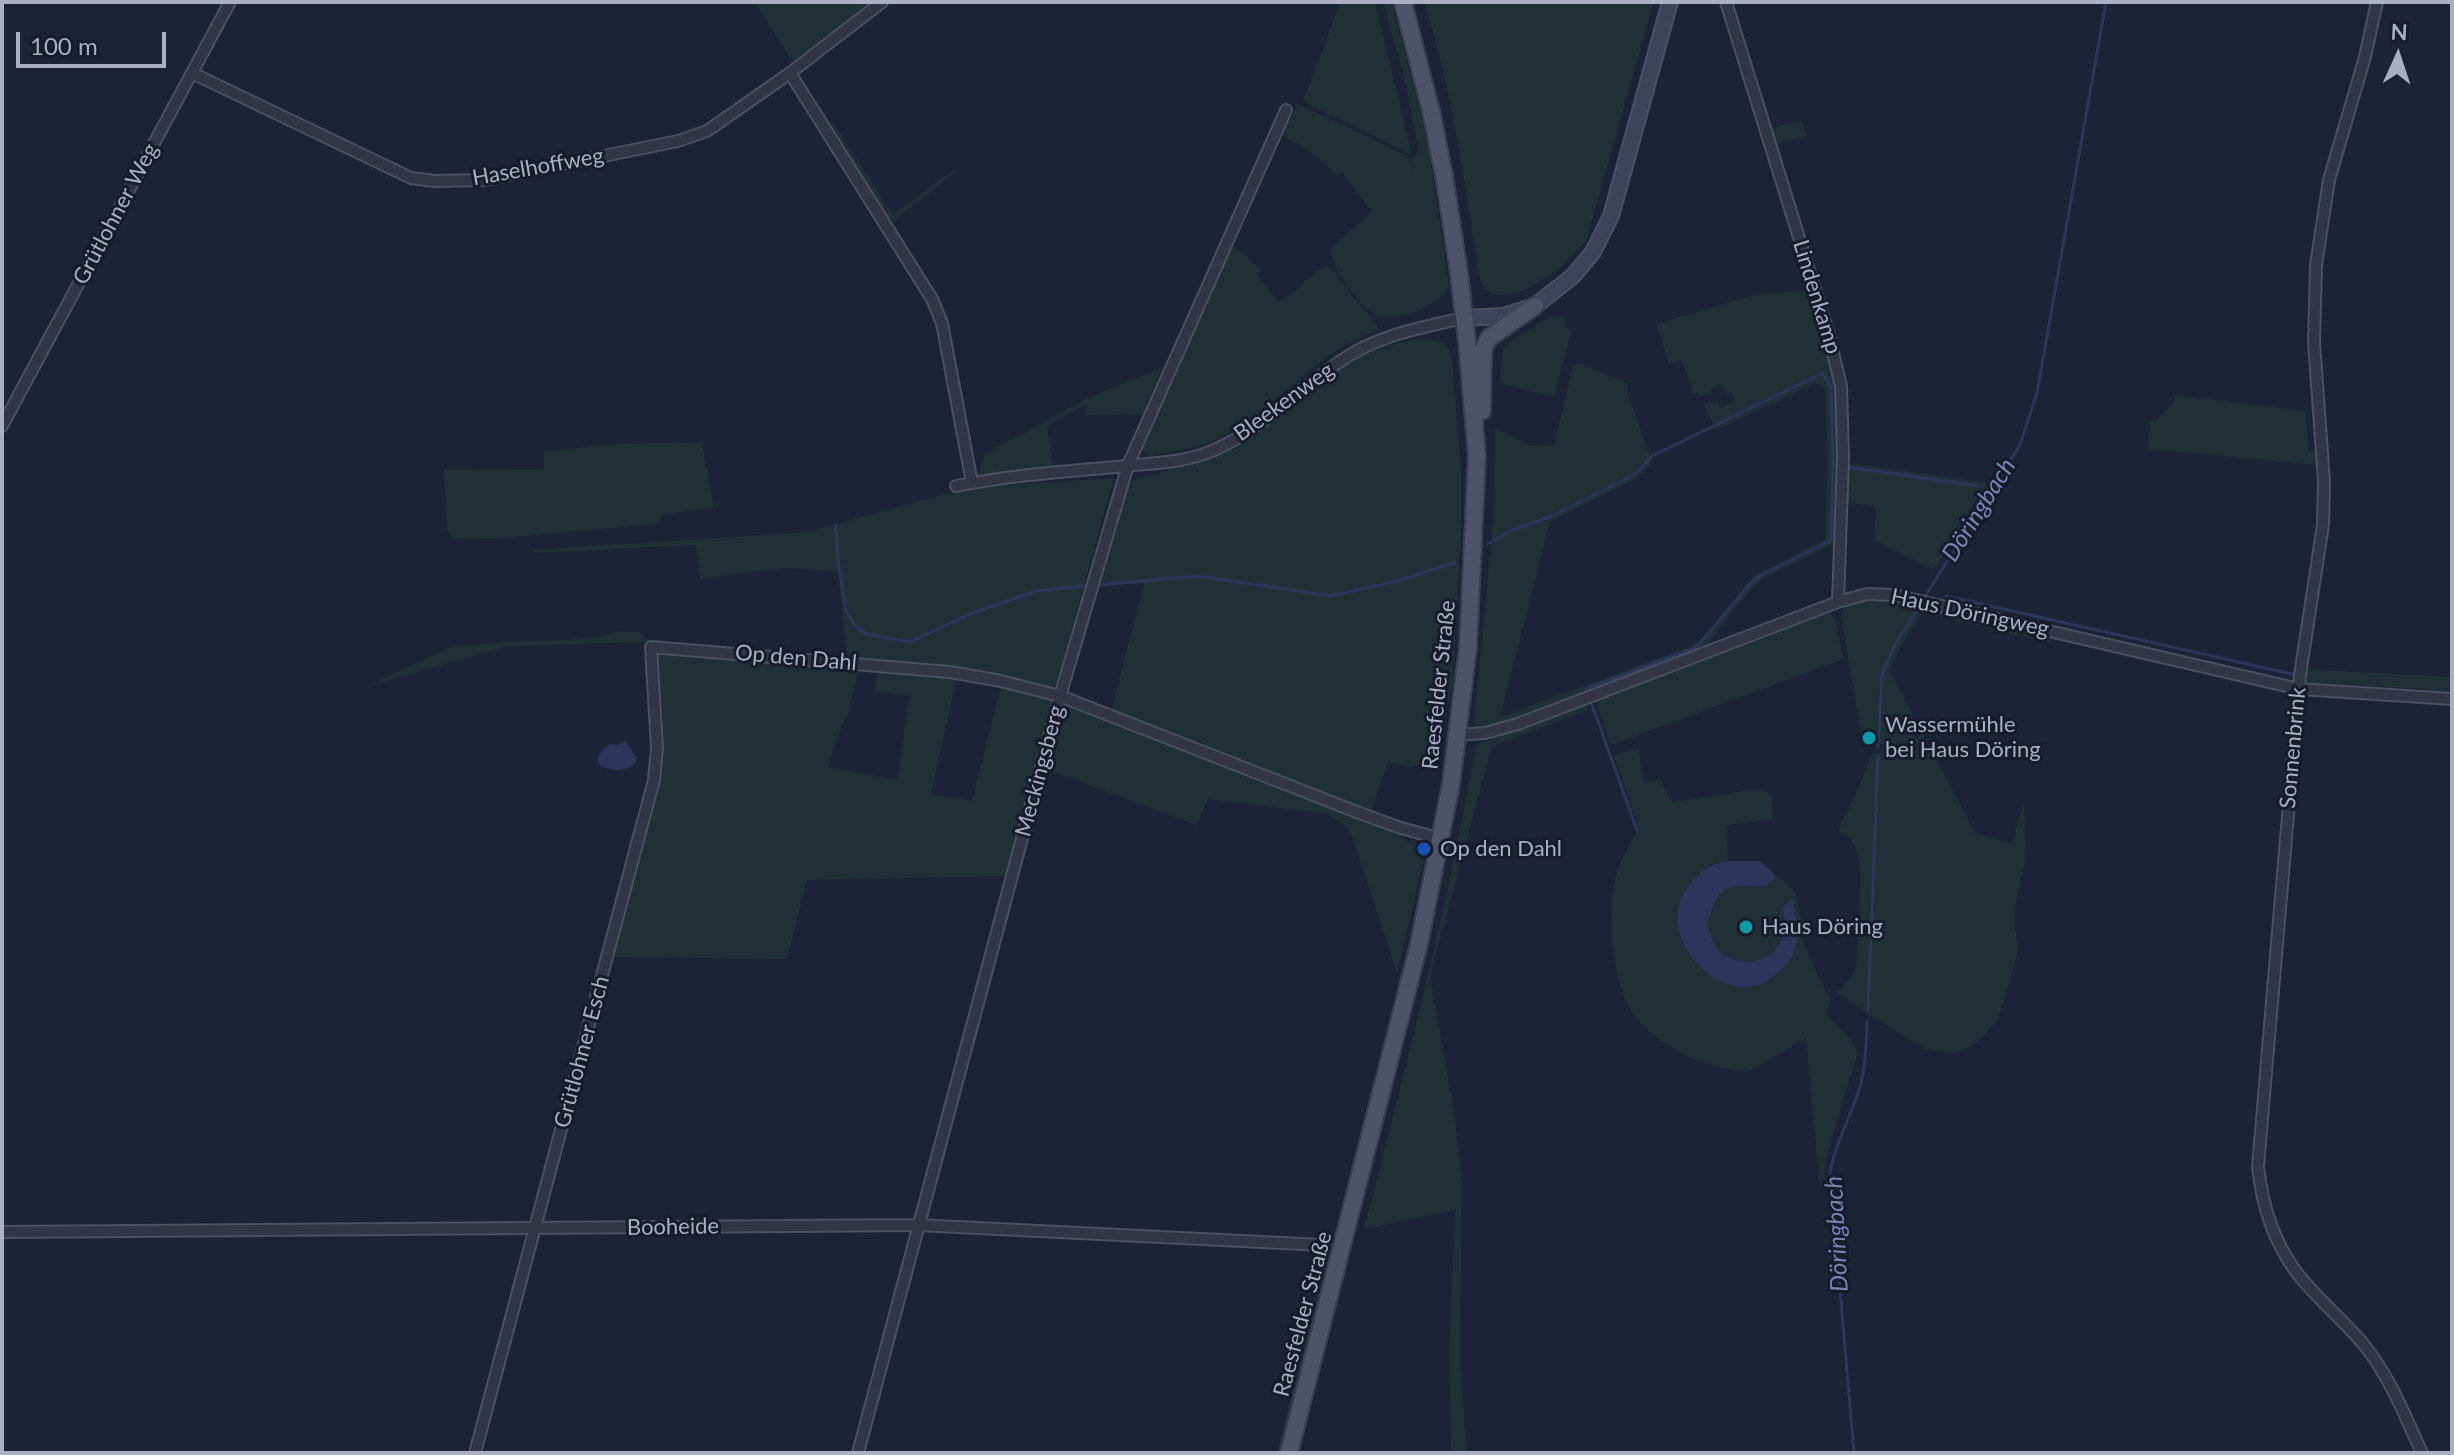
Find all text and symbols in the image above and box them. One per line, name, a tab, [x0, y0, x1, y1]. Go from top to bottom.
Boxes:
scale bar	[20, 16, 170, 66]
north arrow	[2358, 16, 2438, 96]
text: N	[2390, 18, 2408, 45]
text: 100 m	[30, 31, 98, 60]
street label: Grütlohner Weg	[68, 139, 164, 289]
street label: Haselhoffweg	[470, 142, 606, 192]
street label: Lindenkamp	[1787, 237, 1847, 357]
street label: Bleekenweg	[1229, 357, 1339, 447]
water label: Döringbach	[1936, 453, 2022, 567]
street label: Haus Döringweg	[1888, 583, 2052, 643]
street label: Raesfelder Straße	[1417, 599, 1461, 771]
street label: Op den Dahl	[734, 640, 858, 676]
street label: Sonnenbrink	[2275, 686, 2311, 810]
street label: Meckingsberg	[1010, 702, 1070, 840]
place label: Wassermühle bei Haus Döring	[1885, 712, 2041, 764]
marker: Wassermühle bei Haus Döring	[1860, 729, 1878, 747]
place label: Op den Dahl	[1440, 836, 1562, 862]
marker: Op den Dahl	[1415, 840, 1433, 858]
place label: Haus Döring	[1762, 914, 1883, 940]
marker: Haus Döring	[1737, 918, 1755, 936]
street label: Grütlohner Esch	[549, 973, 615, 1131]
water label: Döringbach	[1820, 1175, 1854, 1293]
street label: Booheide	[627, 1213, 719, 1241]
street label: Raesfelder Straße	[1268, 1229, 1338, 1399]

